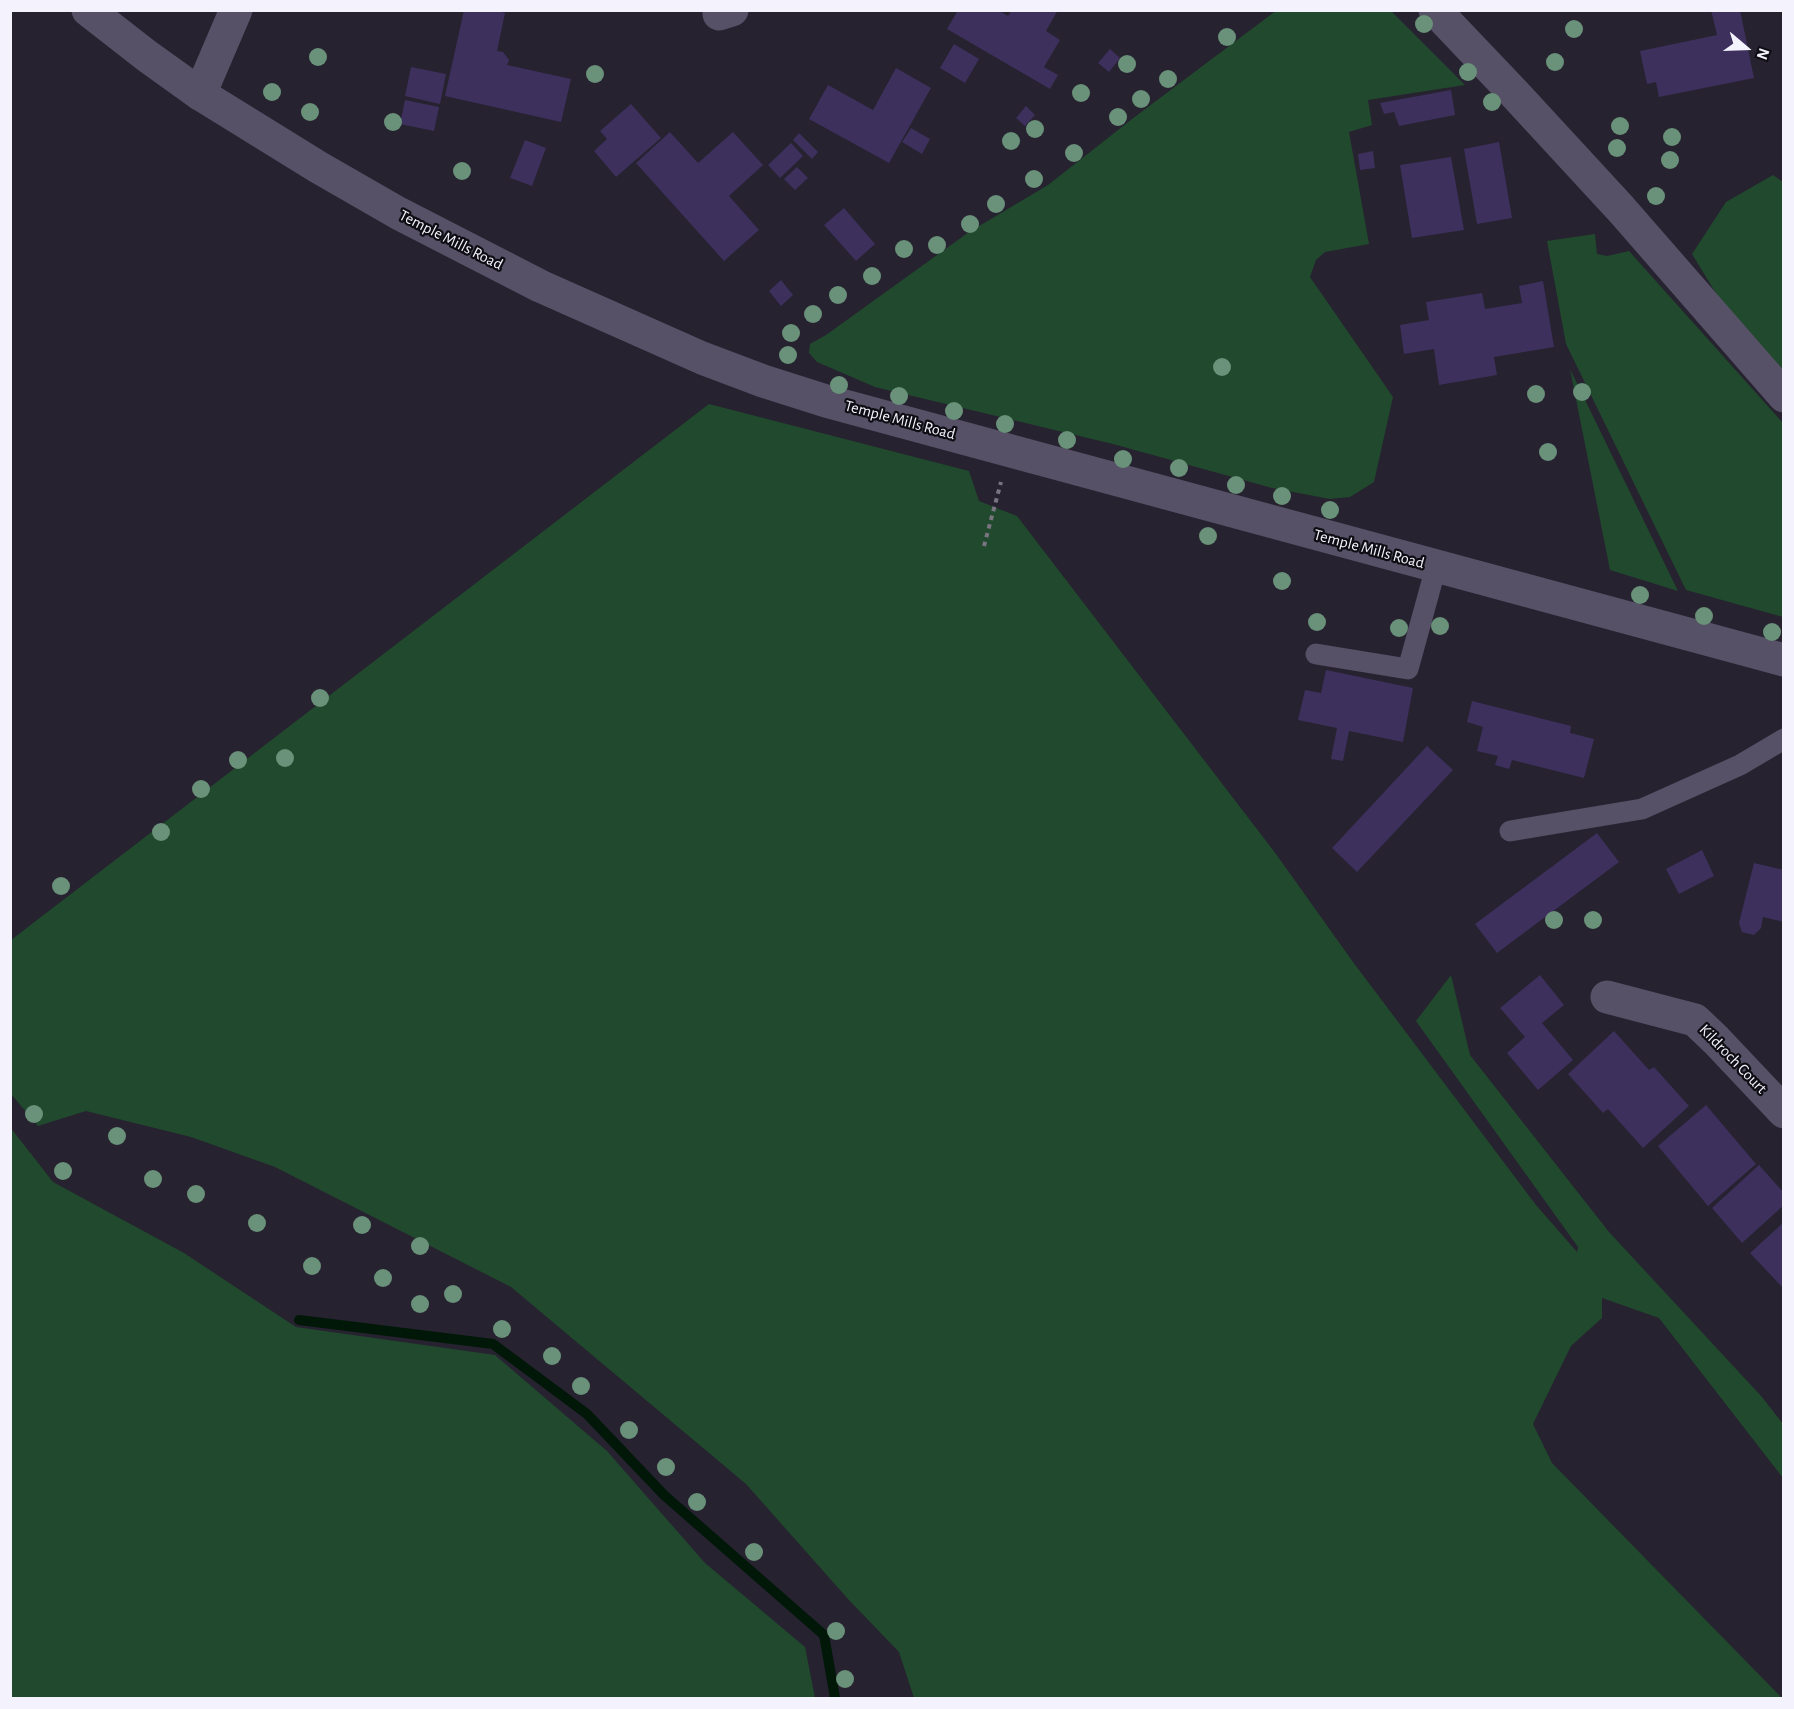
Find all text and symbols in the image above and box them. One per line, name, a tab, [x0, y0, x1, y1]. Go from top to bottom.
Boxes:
north arrow	[1716, 18, 1776, 78]
text: N	[1754, 46, 1772, 62]
street label: Temple Mills Road	[396, 206, 506, 274]
street label: Temple Mills Road	[843, 396, 957, 444]
street label: Temple Mills Road	[1312, 525, 1426, 573]
street label: Kildroch Court	[1695, 1020, 1771, 1098]

